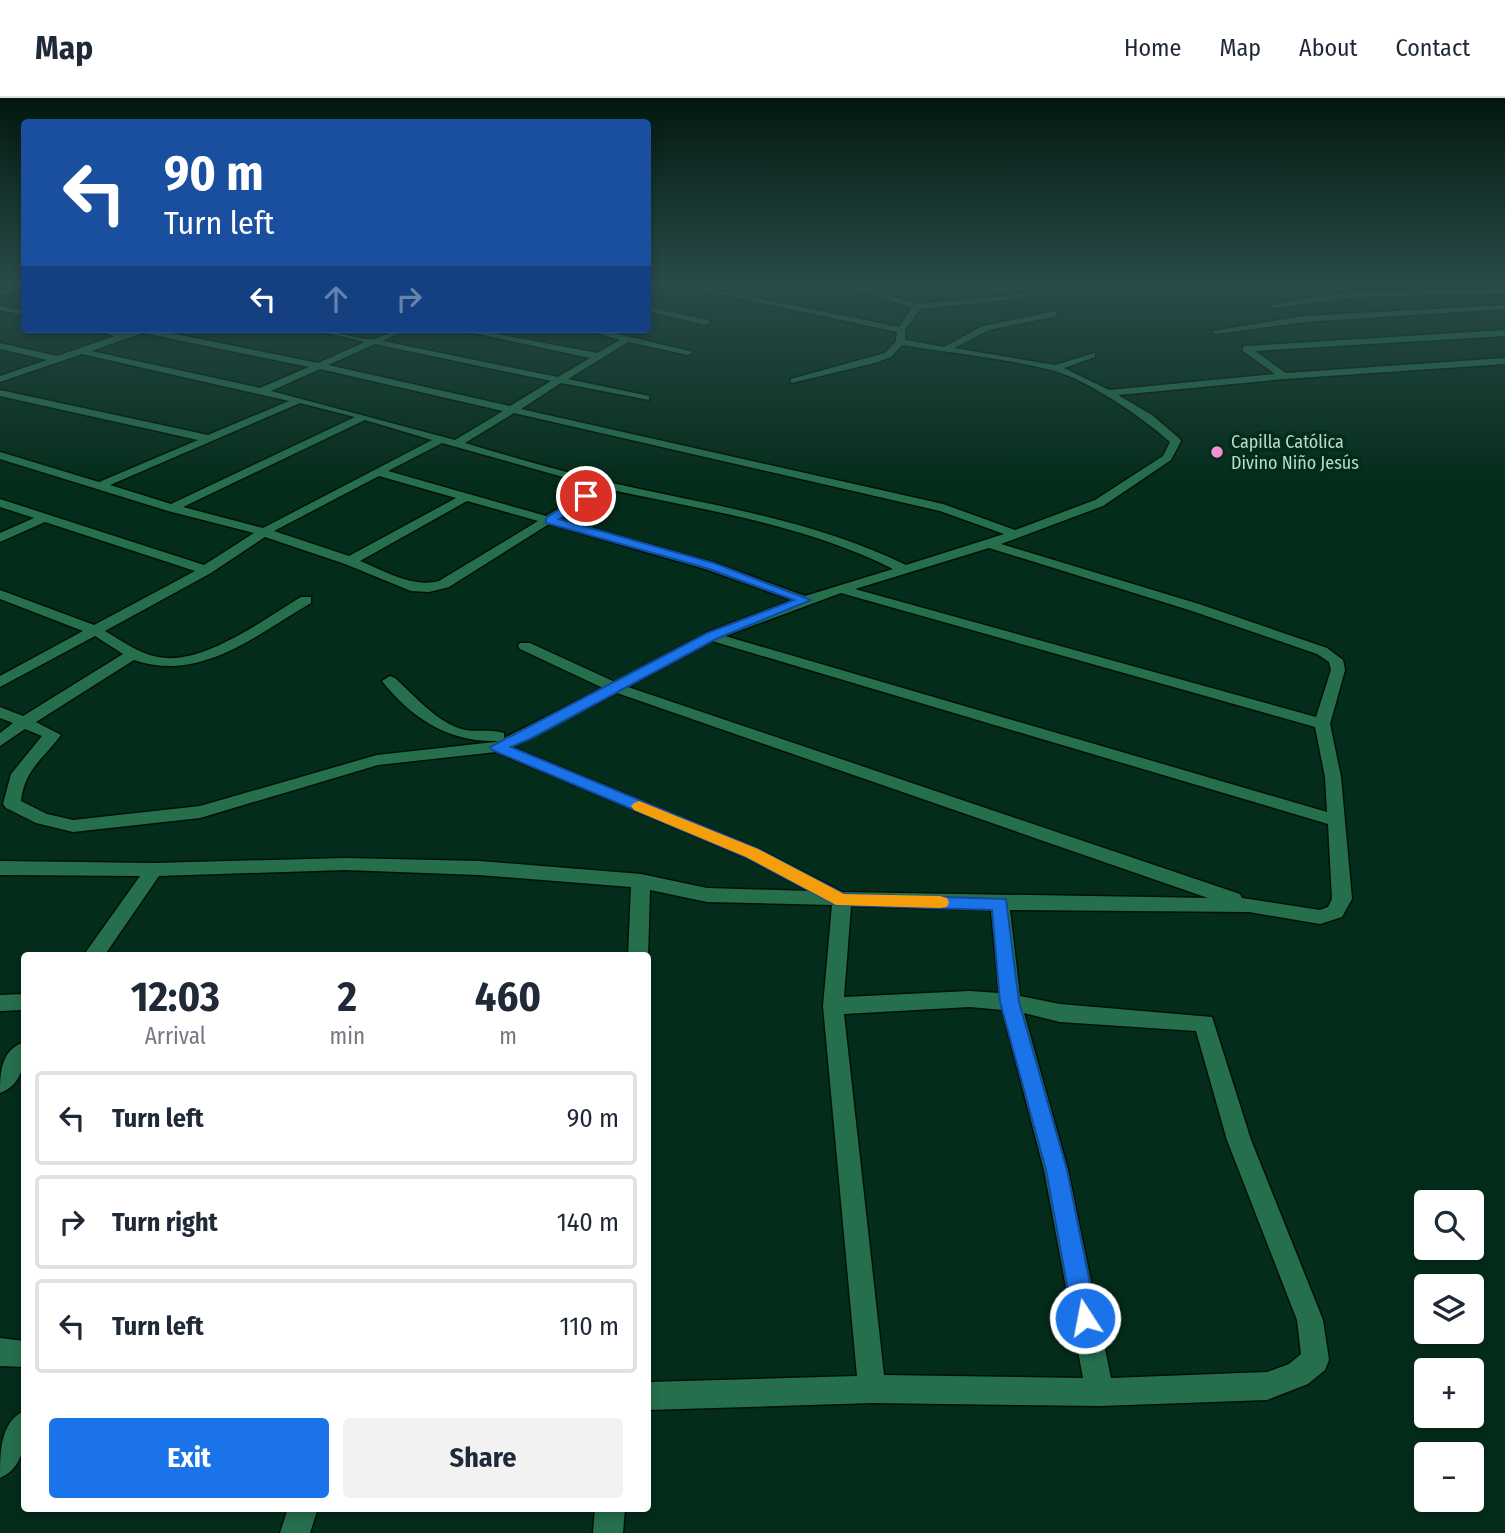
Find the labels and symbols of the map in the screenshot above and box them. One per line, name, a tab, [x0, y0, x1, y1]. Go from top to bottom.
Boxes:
place label: Capilla Católica Divino Niño Jesús	[1231, 431, 1359, 474]
marker: Capilla Católica Divino Niño Jesús	[1209, 444, 1225, 460]
pin	[556, 466, 616, 526]
position arrow	[1048, 1281, 1122, 1355]

